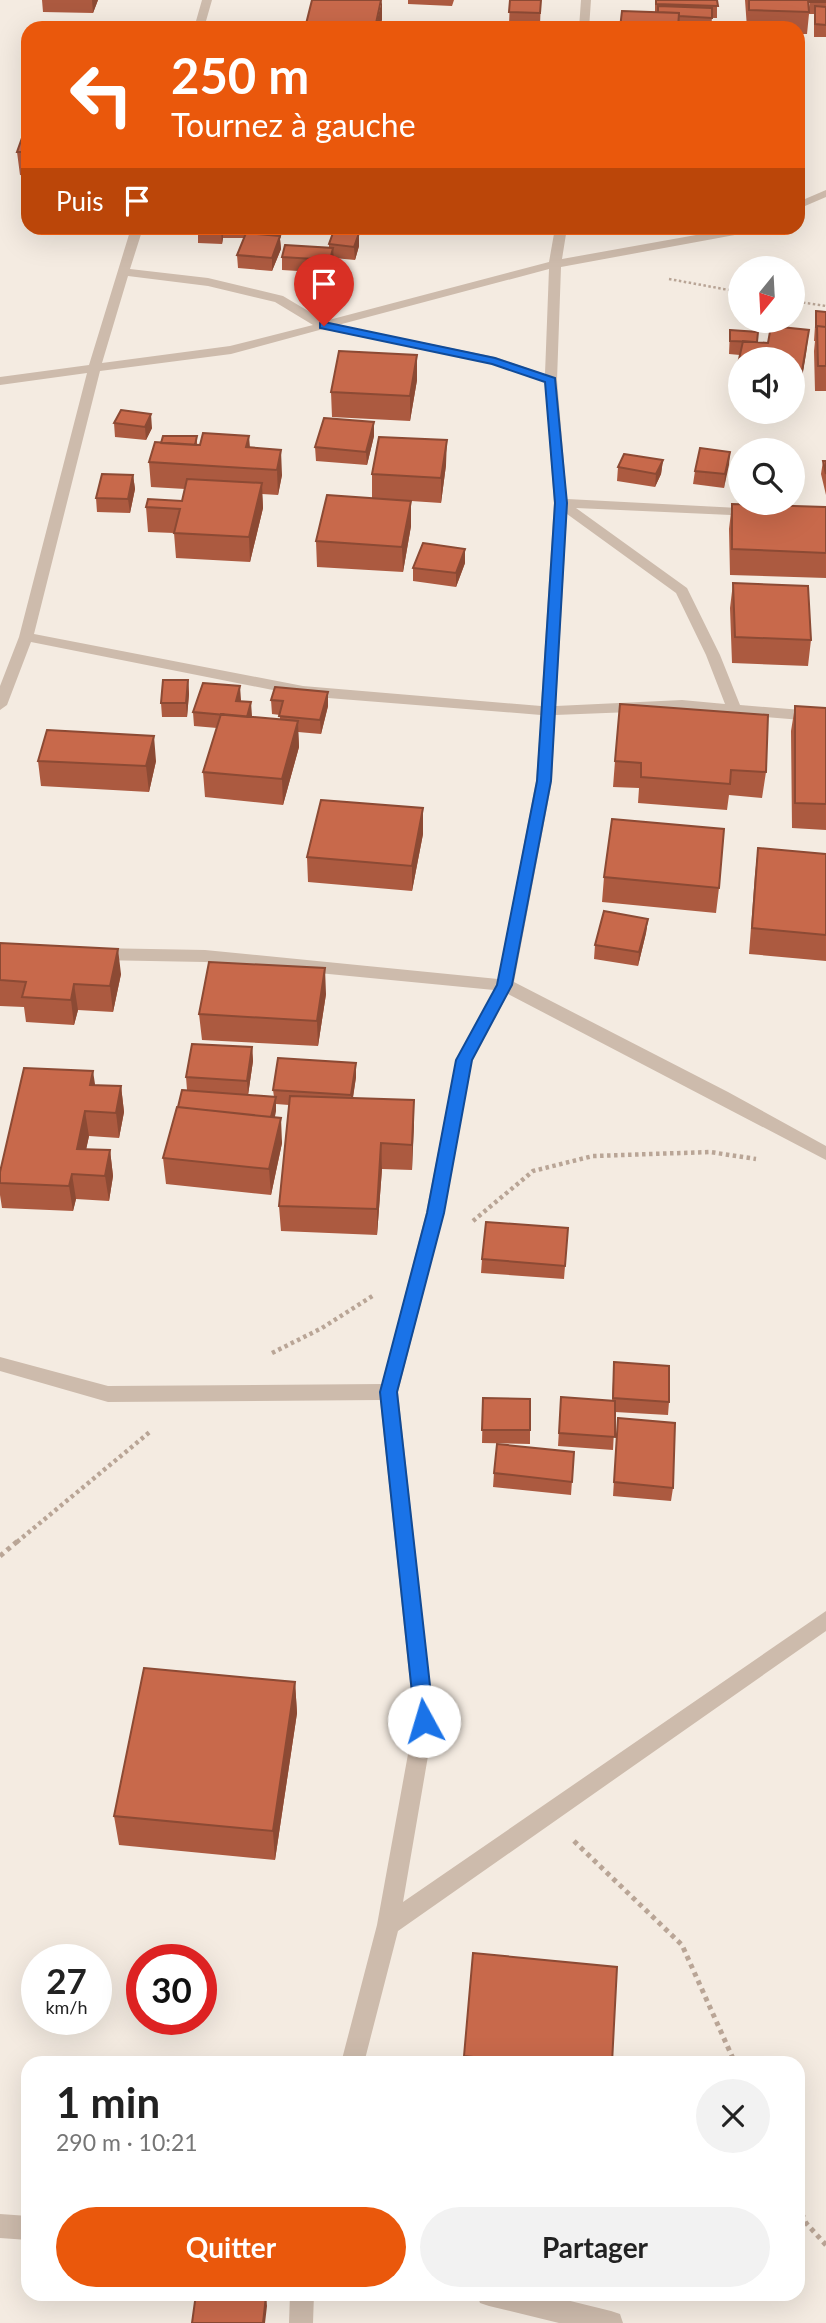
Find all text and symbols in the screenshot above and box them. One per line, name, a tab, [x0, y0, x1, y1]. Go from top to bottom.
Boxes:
text: 250 m	[171, 46, 309, 104]
icon: left	[56, 49, 147, 140]
text: Tournez à gauche	[171, 105, 416, 144]
icon: arrive	[118, 182, 156, 220]
text: Puis	[56, 185, 104, 217]
pin	[294, 254, 354, 326]
north arrow	[728, 256, 805, 332]
map controls	[728, 256, 805, 515]
icon: arrive	[305, 265, 343, 303]
button: sound	[728, 347, 805, 424]
button: search	[728, 438, 805, 515]
position arrow	[387, 1684, 461, 1758]
speed limit sign: 30	[126, 1944, 217, 2035]
text: 27	[46, 1959, 87, 2001]
text: km/h	[45, 1996, 88, 2018]
text: 1 min	[56, 2077, 160, 2127]
button: close	[696, 2079, 770, 2153]
text: 290 m · 10:21	[56, 2128, 198, 2156]
button: Quitter	[56, 2207, 406, 2287]
button: Partager	[420, 2207, 770, 2287]

